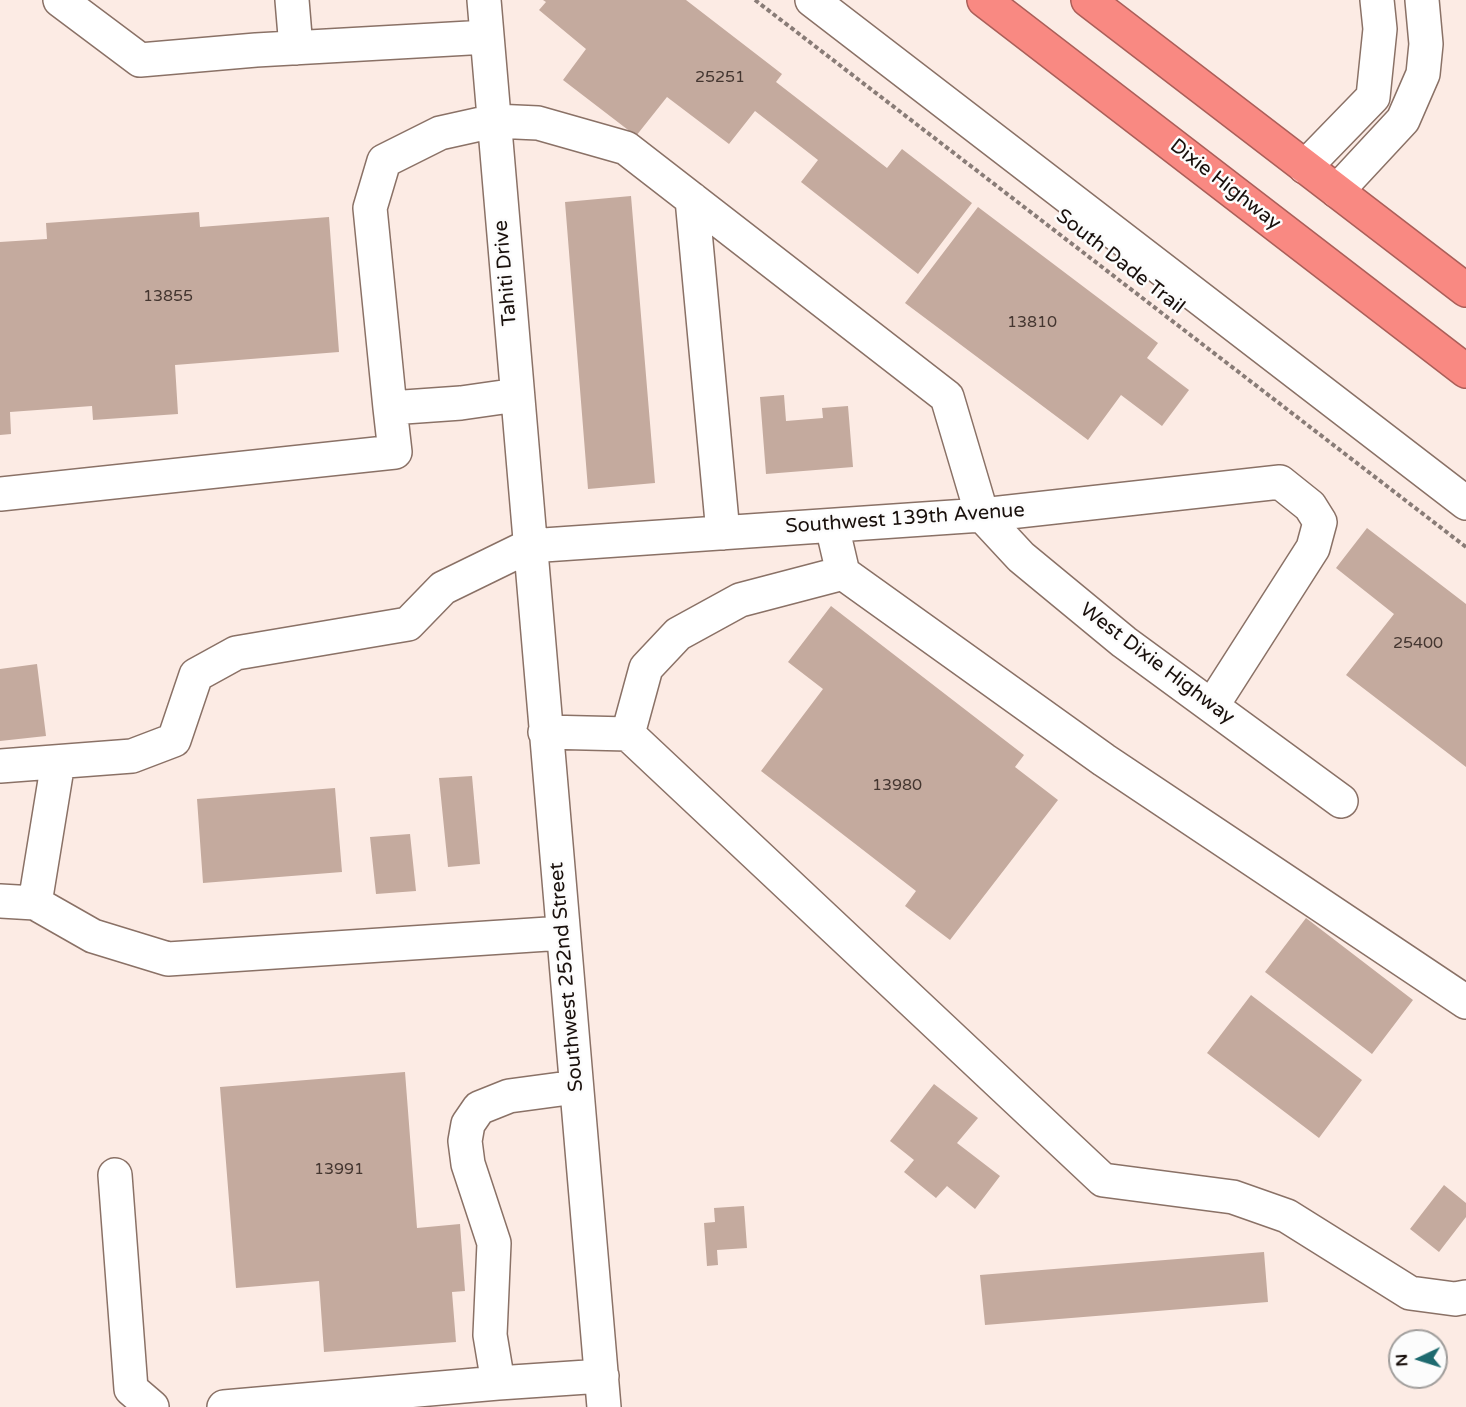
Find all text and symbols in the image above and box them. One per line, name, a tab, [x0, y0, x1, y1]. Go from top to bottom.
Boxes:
house number: 25251	[695, 68, 745, 88]
street label: Dixie Highway	[1165, 134, 1285, 236]
street label: South Dade Trail	[1051, 204, 1189, 320]
street label: Tahiti Drive	[489, 219, 523, 327]
house number: 13855	[143, 287, 193, 307]
house number: 13810	[1007, 313, 1057, 333]
street label: Southwest 139th Avenue	[784, 499, 1026, 539]
street label: West Dixie Highway	[1075, 598, 1239, 730]
house number: 25400	[1393, 634, 1443, 654]
house number: 13980	[872, 776, 922, 796]
street label: Southwest 252nd Street	[545, 861, 589, 1093]
house number: 13991	[314, 1160, 364, 1180]
north arrow	[1388, 1329, 1448, 1389]
text: N	[1392, 1353, 1412, 1367]

